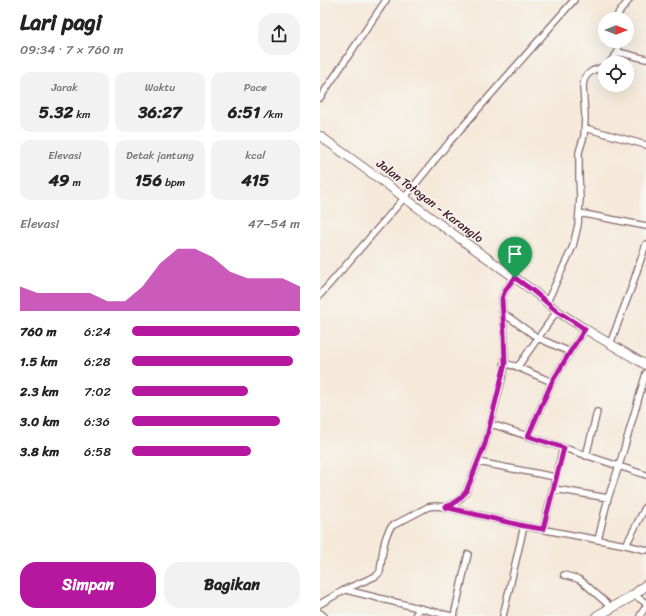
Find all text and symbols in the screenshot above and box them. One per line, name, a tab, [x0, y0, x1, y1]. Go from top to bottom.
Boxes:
text: Lari pagi	[20, 3, 102, 42]
north arrow	[598, 12, 634, 48]
map controls	[598, 12, 634, 92]
button: share	[258, 13, 300, 55]
text: 09:34 · 7 × 760 m	[20, 38, 123, 61]
button: locate	[598, 56, 634, 92]
text: Jarak	[51, 78, 78, 97]
text: Waktu	[145, 78, 175, 97]
text: Pace	[244, 78, 267, 97]
text: 5.32	[39, 97, 73, 127]
text: 36:27	[138, 97, 182, 127]
text: 6:51	[228, 97, 260, 127]
text: km	[73, 105, 91, 124]
text: /km	[260, 105, 283, 124]
text: Elevasi	[48, 146, 81, 165]
text: Detak jantung	[126, 146, 194, 165]
text: kcal	[245, 146, 265, 165]
street label: Jalan Totogan - Karanglo	[371, 153, 488, 249]
text: 49	[48, 165, 70, 195]
text: 156	[135, 165, 162, 195]
text: 415	[241, 165, 269, 195]
text: m	[70, 173, 81, 192]
text: bpm	[162, 173, 185, 192]
text: Elevasi	[20, 212, 59, 235]
text: 47–54 m	[248, 212, 300, 235]
pin	[498, 237, 532, 278]
icon: arrive	[504, 243, 526, 265]
text: 760 m	[20, 320, 56, 343]
text: 6:24	[84, 320, 111, 343]
text: 1.5 km	[20, 350, 58, 373]
text: 6:28	[84, 350, 111, 373]
text: 2.3 km	[20, 380, 59, 403]
text: 7:02	[84, 380, 111, 403]
text: 3.0 km	[20, 410, 60, 433]
text: 6:36	[84, 410, 110, 433]
text: 3.8 km	[20, 440, 59, 463]
text: 6:58	[84, 440, 111, 463]
button: Simpan	[20, 562, 156, 608]
button: Bagikan	[164, 562, 300, 608]

